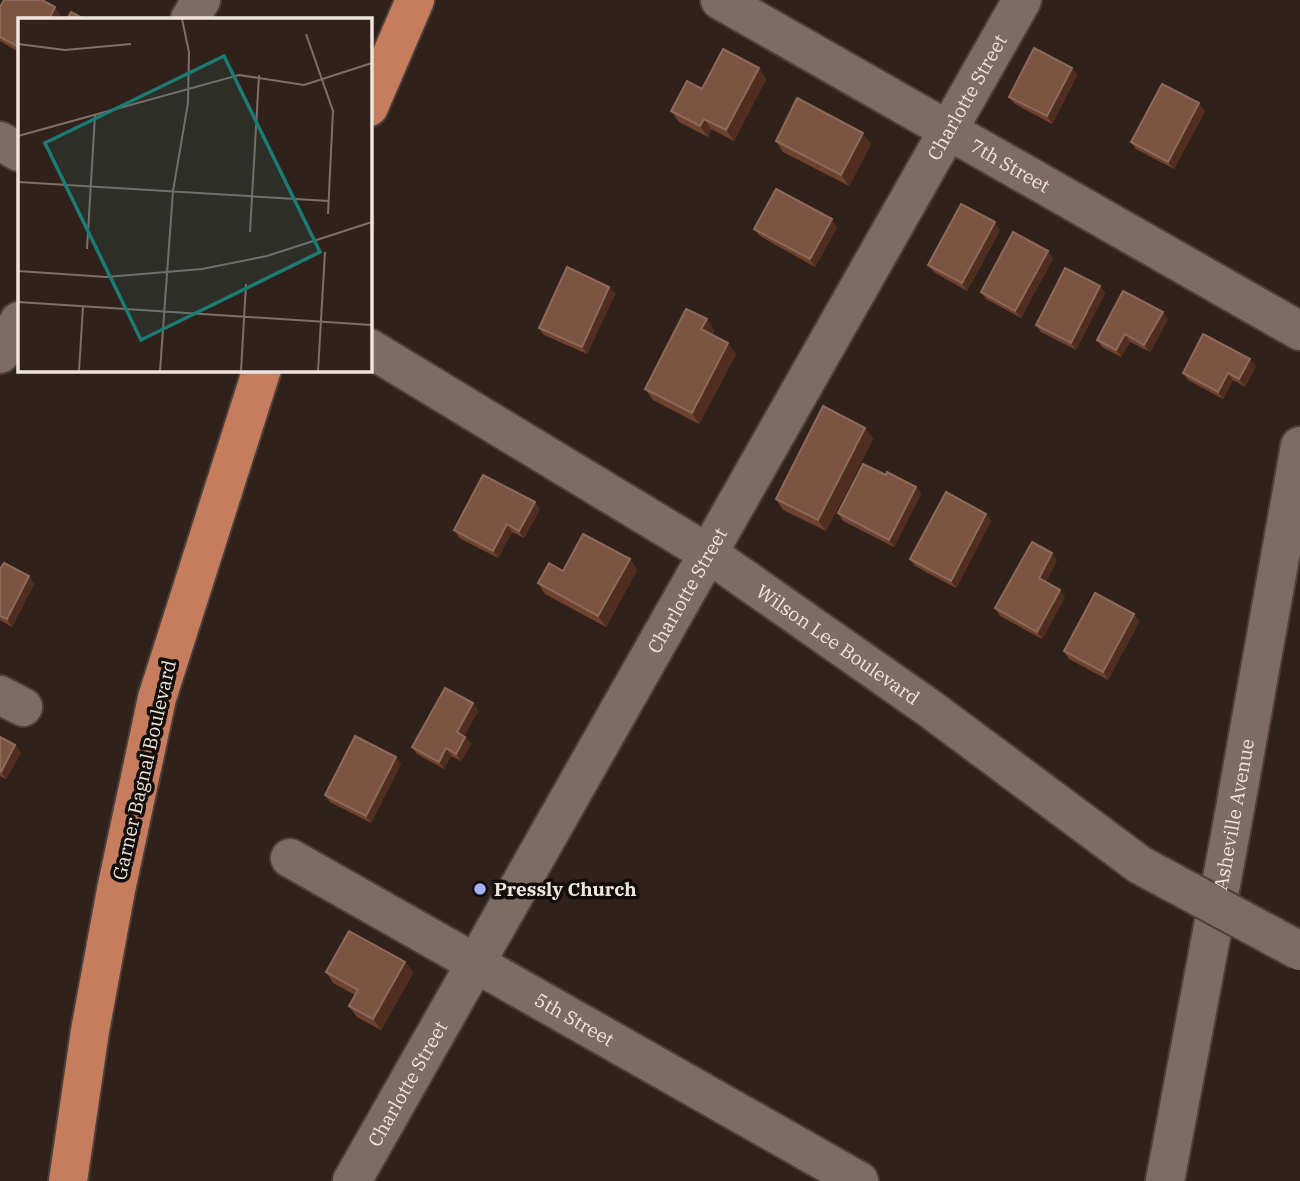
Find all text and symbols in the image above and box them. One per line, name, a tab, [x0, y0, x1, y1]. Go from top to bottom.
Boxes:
inset map	[18, 18, 371, 371]
street label: Charlotte Street	[922, 30, 1012, 164]
street label: 7th Street	[966, 133, 1054, 198]
street label: Charlotte Street	[642, 523, 732, 658]
street label: Wilson Lee Boulevard	[752, 579, 924, 710]
street label: Garner Bagnal Boulevard	[107, 658, 181, 882]
street label: Asheville Avenue	[1208, 737, 1259, 892]
place label: Pressly Church	[494, 877, 637, 901]
marker: Pressly Church	[472, 881, 488, 897]
street label: 5th Street	[530, 987, 619, 1052]
street label: Charlotte Street	[362, 1016, 453, 1151]

